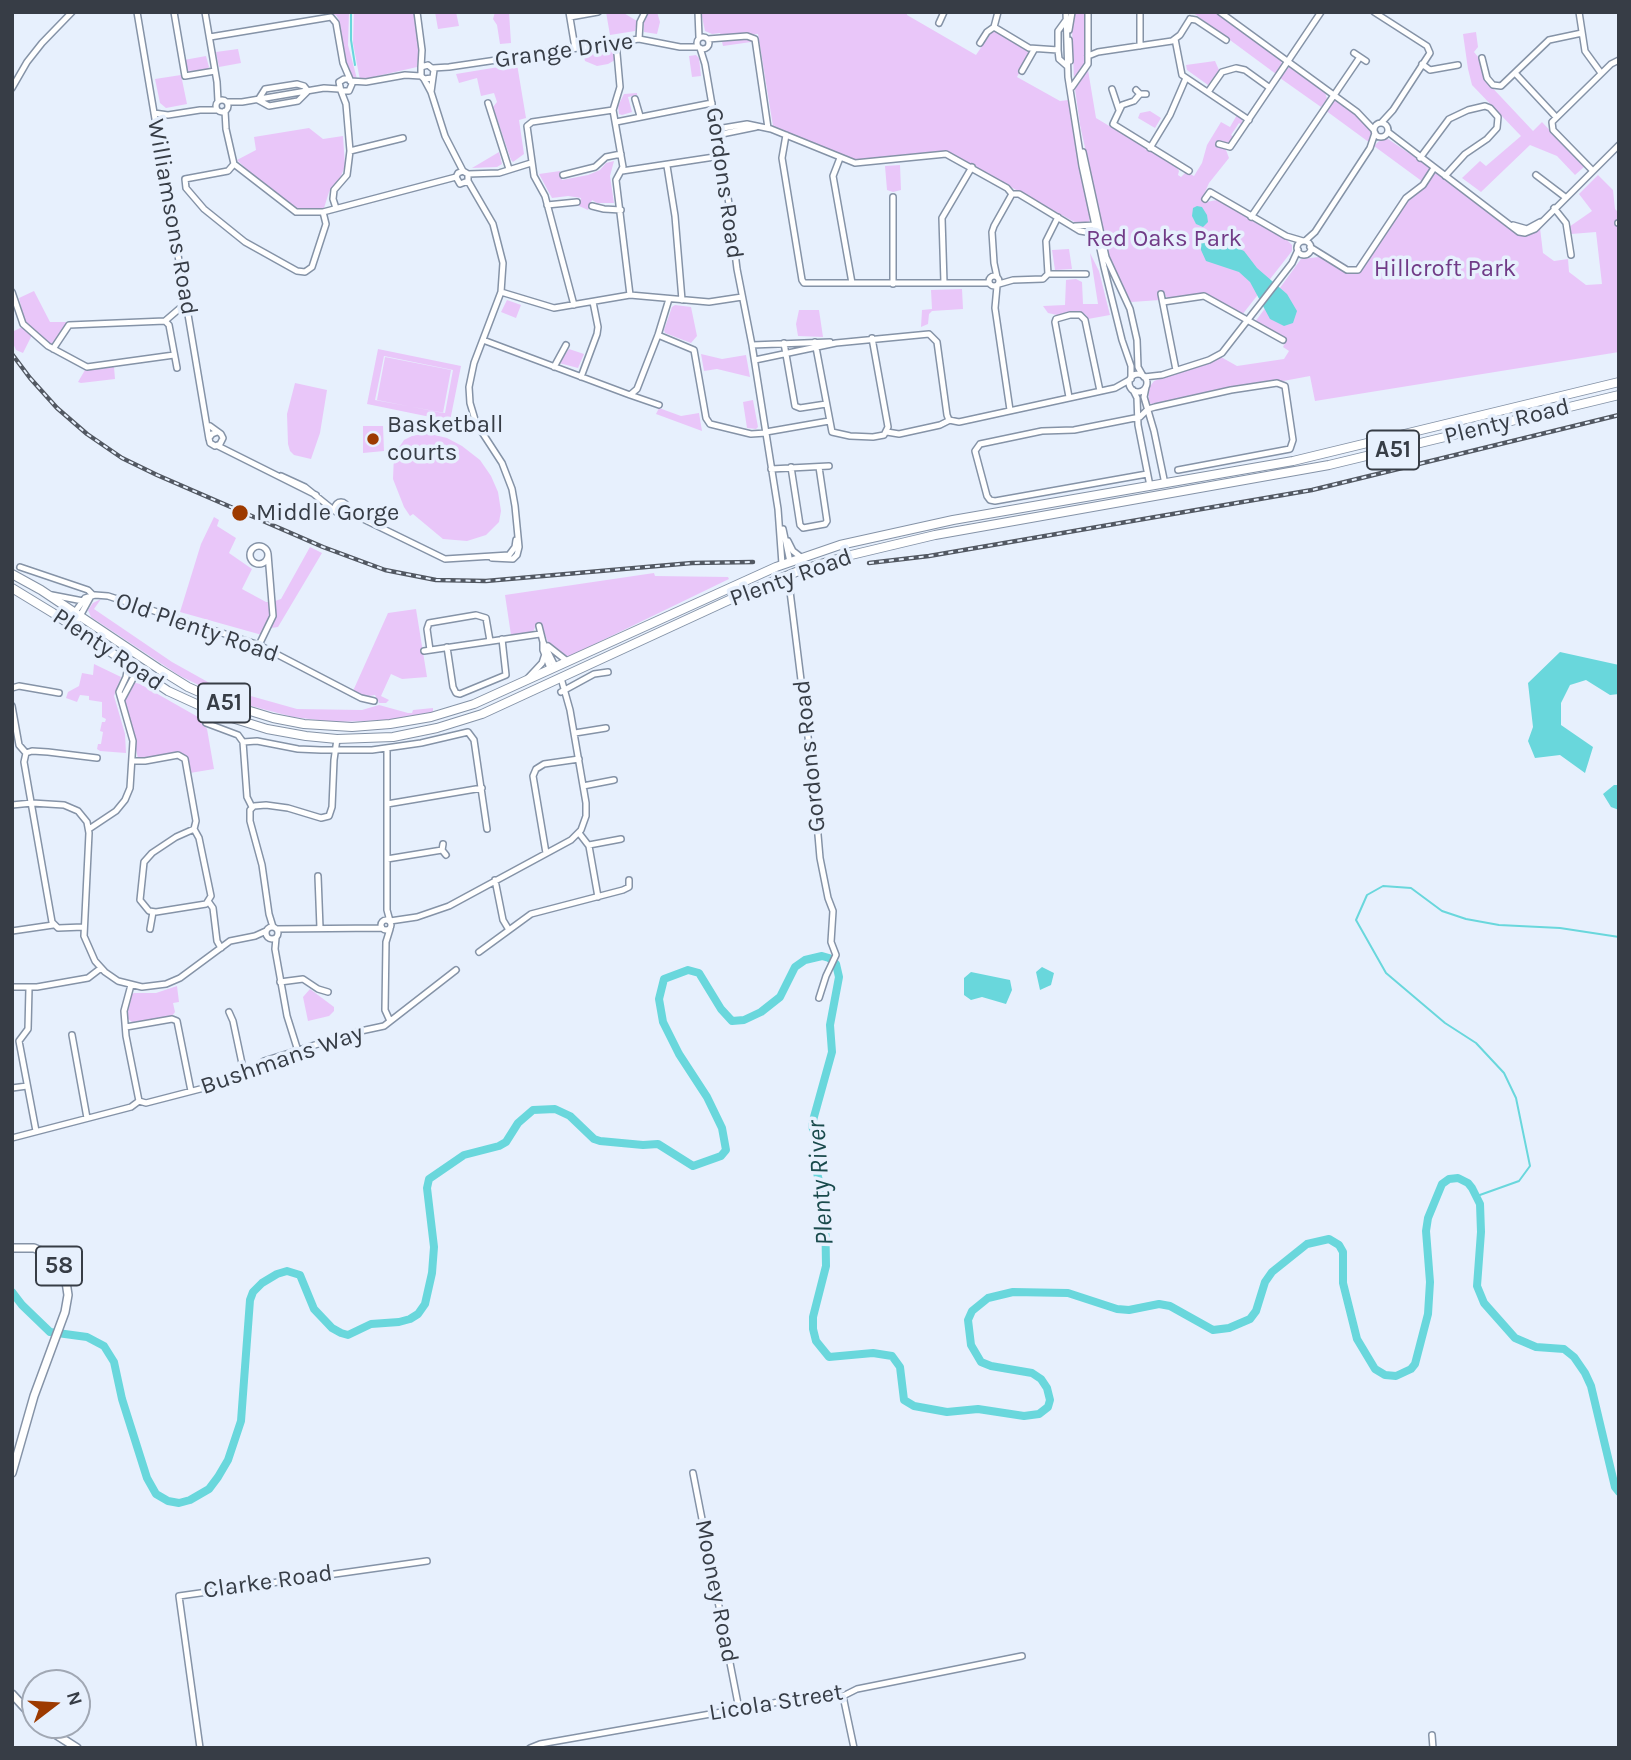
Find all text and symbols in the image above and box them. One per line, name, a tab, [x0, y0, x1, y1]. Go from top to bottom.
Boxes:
street label: Grange Drive	[493, 27, 635, 75]
street label: Gordons Road	[699, 105, 749, 261]
street label: Williamsons Road	[141, 117, 203, 317]
park label: Red Oaks Park	[1086, 225, 1242, 253]
park label: Hillcroft Park	[1374, 255, 1516, 283]
street label: Plenty Road	[1441, 393, 1573, 451]
place label: Basketball courts	[387, 411, 503, 467]
marker: Basketball courts	[365, 431, 381, 447]
road number: A51	[1367, 431, 1419, 470]
place label: Middle Gorge	[256, 499, 399, 527]
marker: Middle Gorge	[230, 503, 250, 523]
street label: Plenty Road	[726, 543, 856, 613]
street label: Old Plenty Road	[112, 587, 282, 669]
street label: Plenty Road	[47, 602, 169, 698]
street label: Gordons Road	[788, 679, 832, 833]
road number: A51	[198, 684, 250, 722]
street label: Bushmans Way	[197, 1019, 367, 1101]
water label: Plenty River	[801, 1119, 841, 1247]
road number: 58	[36, 1246, 82, 1286]
street label: Mooney Road	[688, 1517, 744, 1665]
street label: Clarke Road	[202, 1559, 334, 1605]
north arrow	[21, 1669, 91, 1739]
street label: Licola Street	[707, 1678, 845, 1728]
text: N	[62, 1689, 87, 1708]

